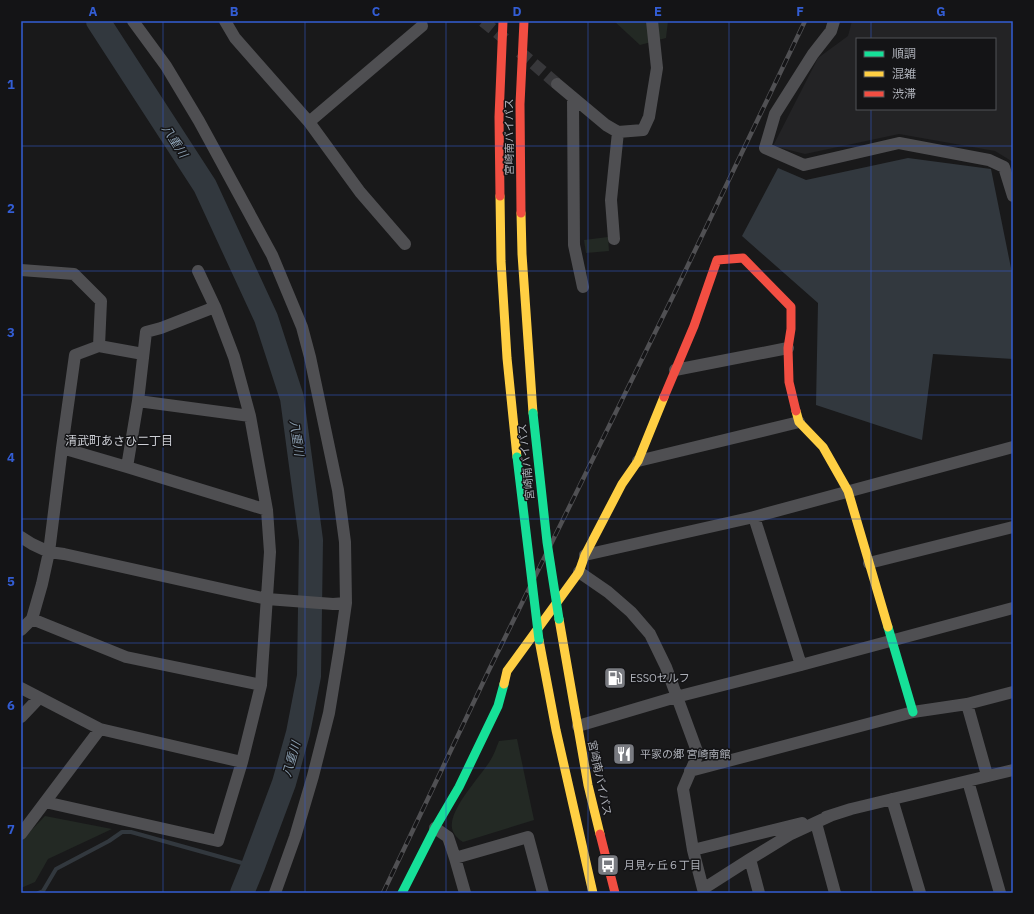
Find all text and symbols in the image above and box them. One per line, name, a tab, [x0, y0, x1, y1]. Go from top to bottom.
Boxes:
text: A	[89, 3, 98, 20]
text: B	[230, 3, 239, 20]
text: C	[372, 3, 381, 20]
text: D	[512, 3, 522, 20]
text: E	[654, 3, 662, 20]
text: F	[796, 3, 804, 20]
text: G	[936, 3, 946, 20]
legend	[856, 38, 996, 110]
text: 順調	[892, 46, 916, 61]
text: 混雑	[892, 66, 916, 81]
text: 1	[7, 76, 15, 93]
text: 渋滞	[892, 86, 916, 101]
street label: 宮崎南バイパス	[502, 99, 516, 175]
water label: 八重川	[159, 122, 192, 162]
text: 2	[7, 200, 15, 217]
text: 3	[7, 324, 15, 341]
water label: 八重川	[287, 419, 307, 459]
street label: 宮崎南バイパス	[515, 423, 537, 501]
district label: 清武町あさひ二丁目	[65, 433, 173, 448]
text: 4	[7, 449, 15, 466]
text: 5	[7, 573, 15, 590]
fuel station icon: ESSOセルフ	[602, 665, 628, 691]
place label: ESSOセルフ	[630, 671, 690, 685]
text: 6	[7, 697, 15, 714]
water label: 八重川	[279, 738, 304, 778]
street label: 宮崎南バイパス	[585, 739, 615, 817]
restaurant icon: 平家の郷 宮崎南館	[611, 741, 637, 767]
place label: 平家の郷 宮崎南館	[640, 747, 731, 761]
text: 7	[7, 821, 15, 838]
bus stop icon: 月見ヶ丘６丁目	[595, 852, 621, 878]
place label: 月見ヶ丘６丁目	[624, 858, 701, 872]

